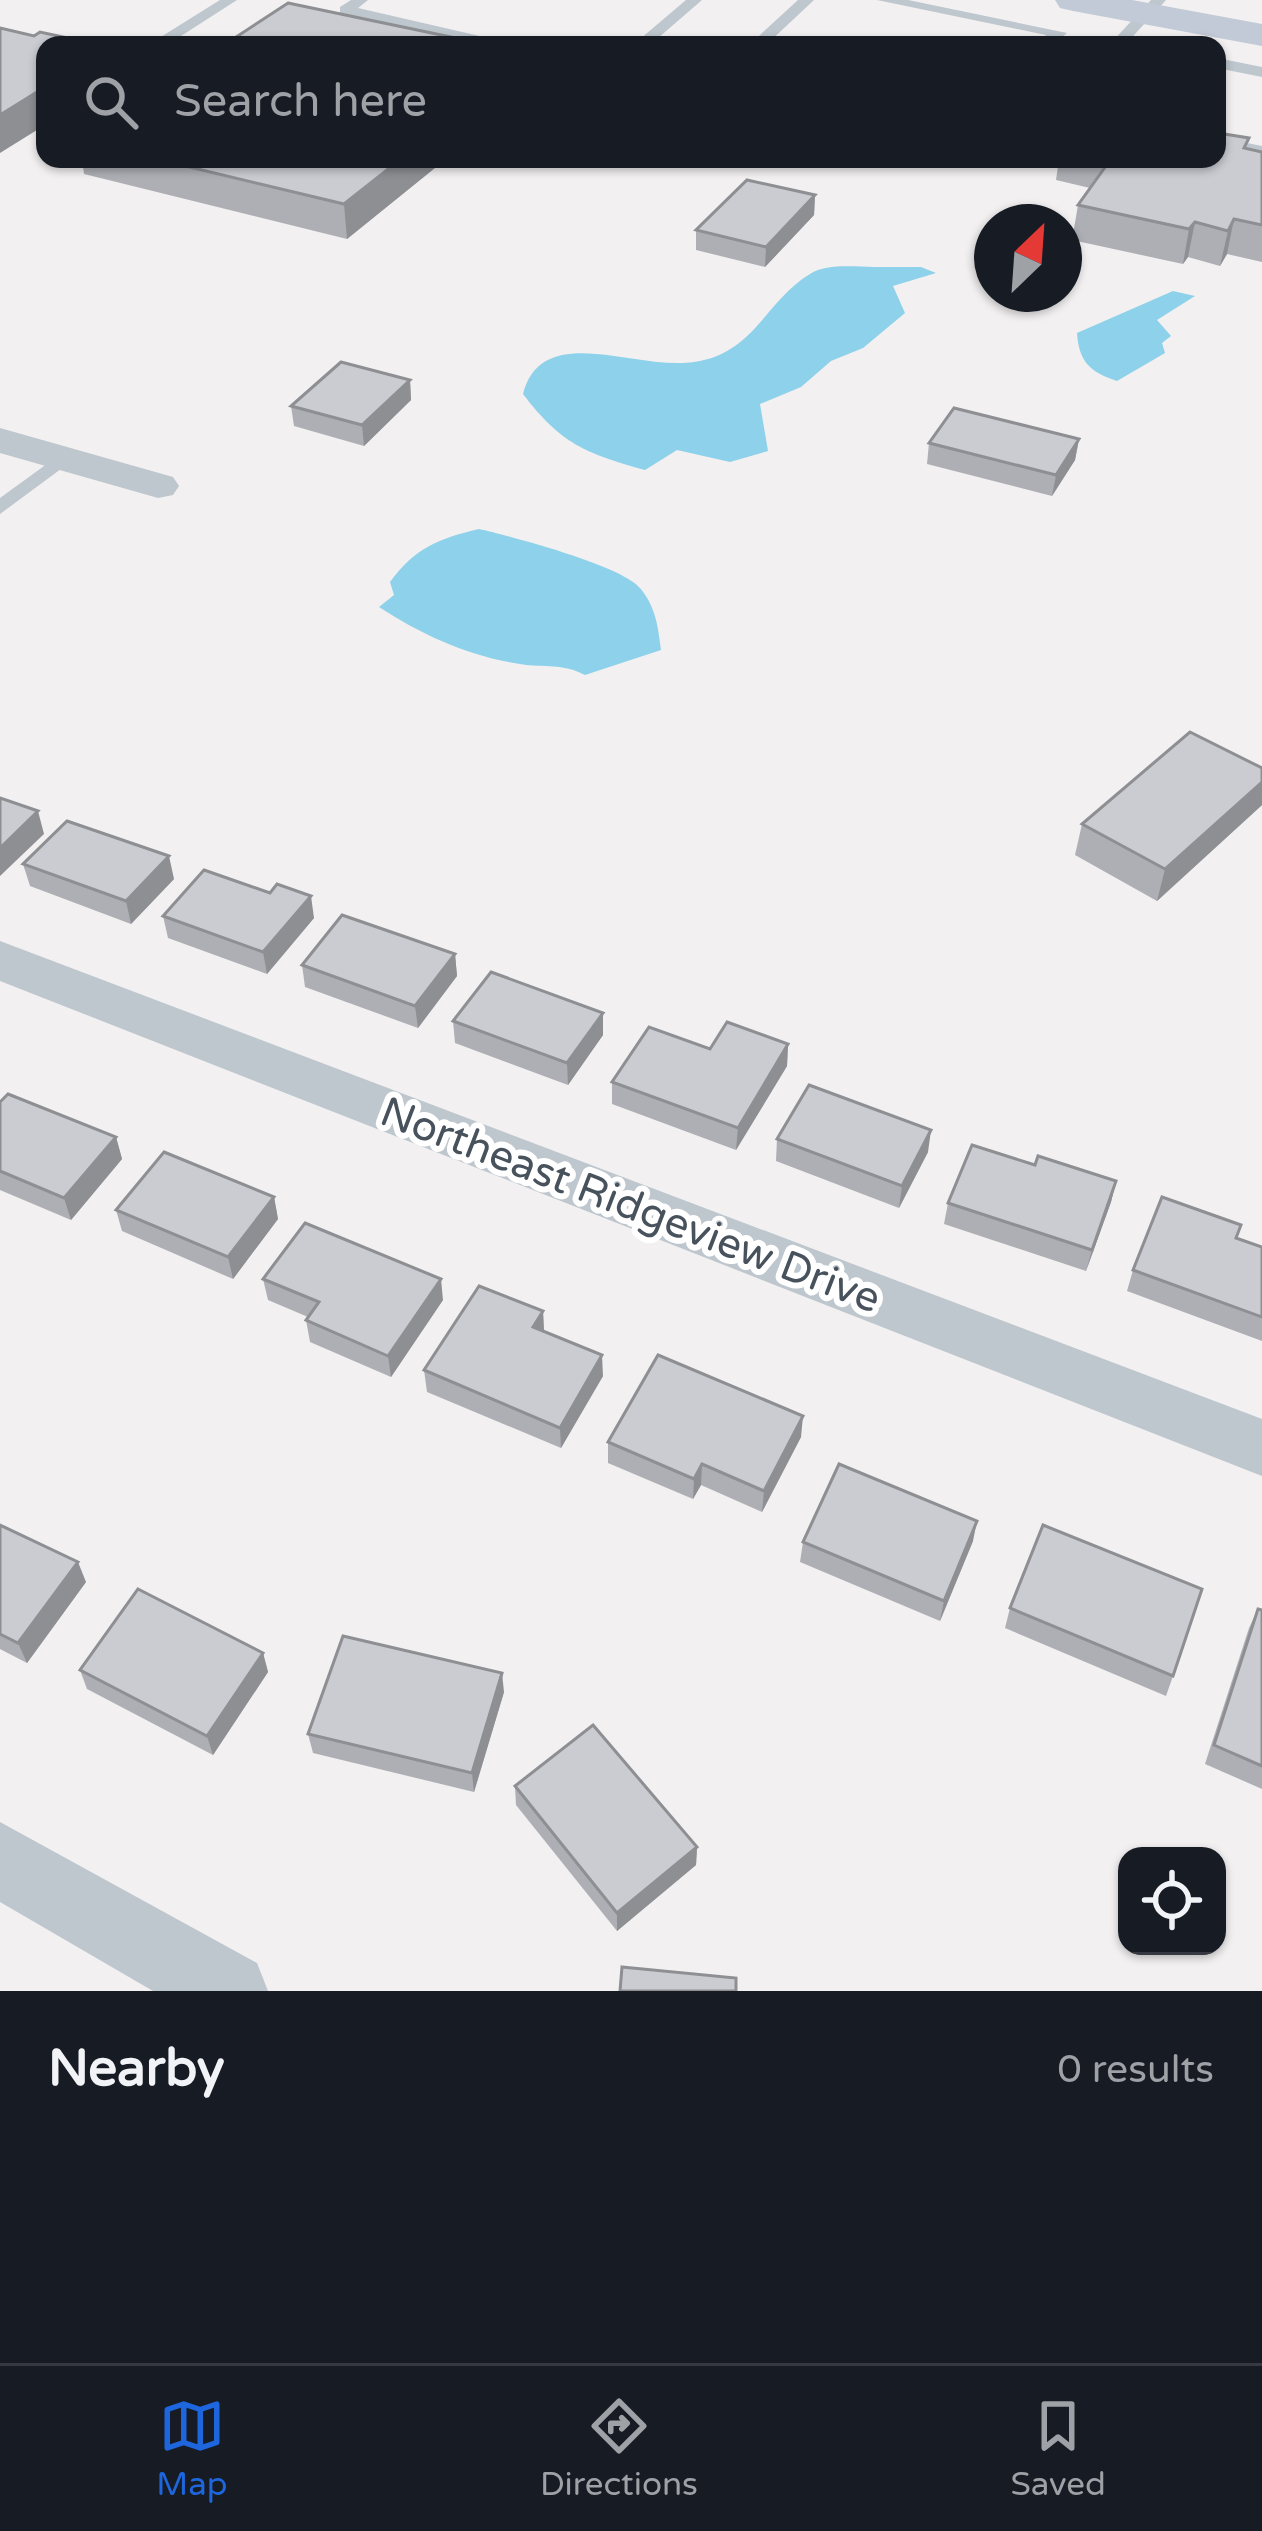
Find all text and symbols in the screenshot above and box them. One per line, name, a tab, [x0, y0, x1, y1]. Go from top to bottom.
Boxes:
search box	[36, 36, 1226, 168]
icon: search	[78, 69, 144, 135]
text: Search here	[174, 75, 427, 129]
north arrow	[974, 204, 1082, 312]
street label: Northeast Ridgeview Drive	[373, 1086, 888, 1324]
map controls	[1118, 1847, 1226, 1955]
button: locate	[1118, 1847, 1226, 1955]
text: Nearby	[48, 2038, 225, 2100]
text: 0 results	[1057, 2046, 1214, 2093]
tab: Map	[156, 2393, 228, 2504]
tab: Directions	[540, 2393, 698, 2504]
tab: Saved	[1010, 2393, 1106, 2504]

